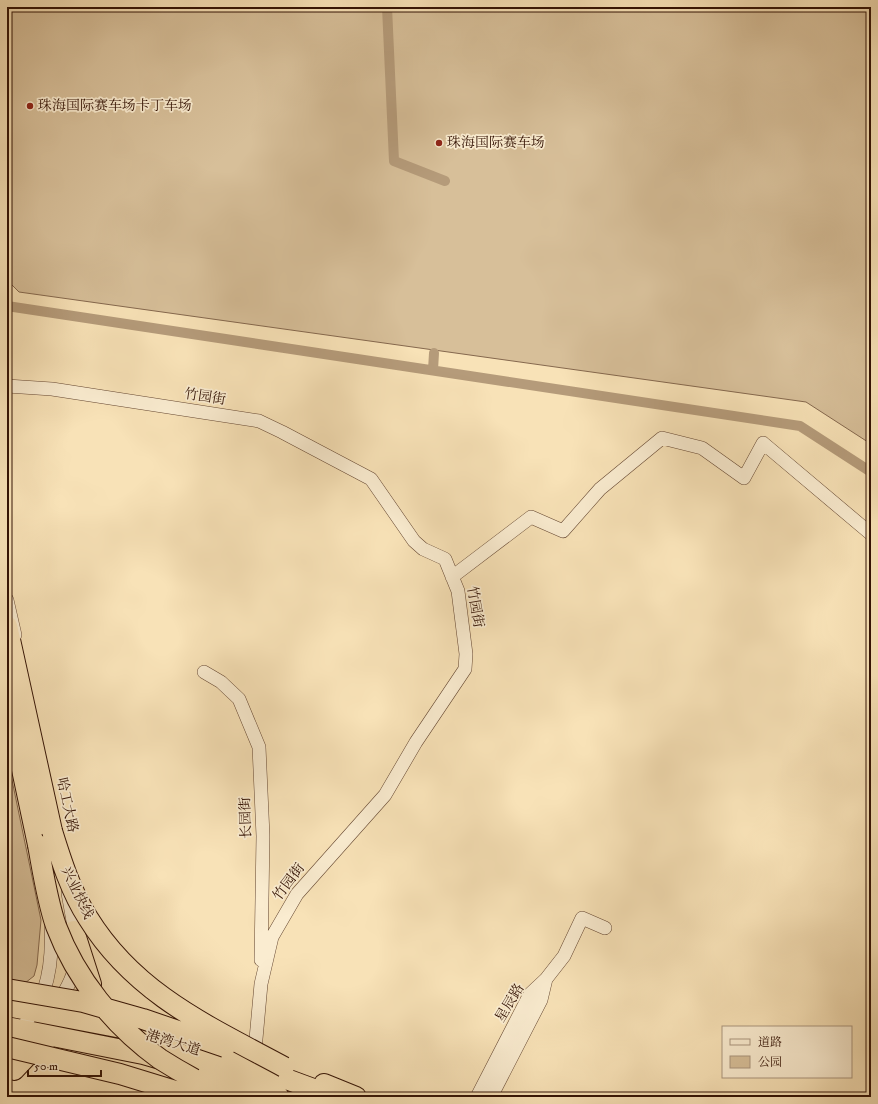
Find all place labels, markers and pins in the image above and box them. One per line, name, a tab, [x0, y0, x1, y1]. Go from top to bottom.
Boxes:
place label: 珠海国际赛车场卡丁车场	[38, 97, 192, 115]
marker: 珠海国际赛车场卡丁车场	[25, 101, 35, 111]
place label: 珠海国际赛车场	[447, 134, 545, 152]
marker: 珠海国际赛车场	[434, 138, 444, 148]

